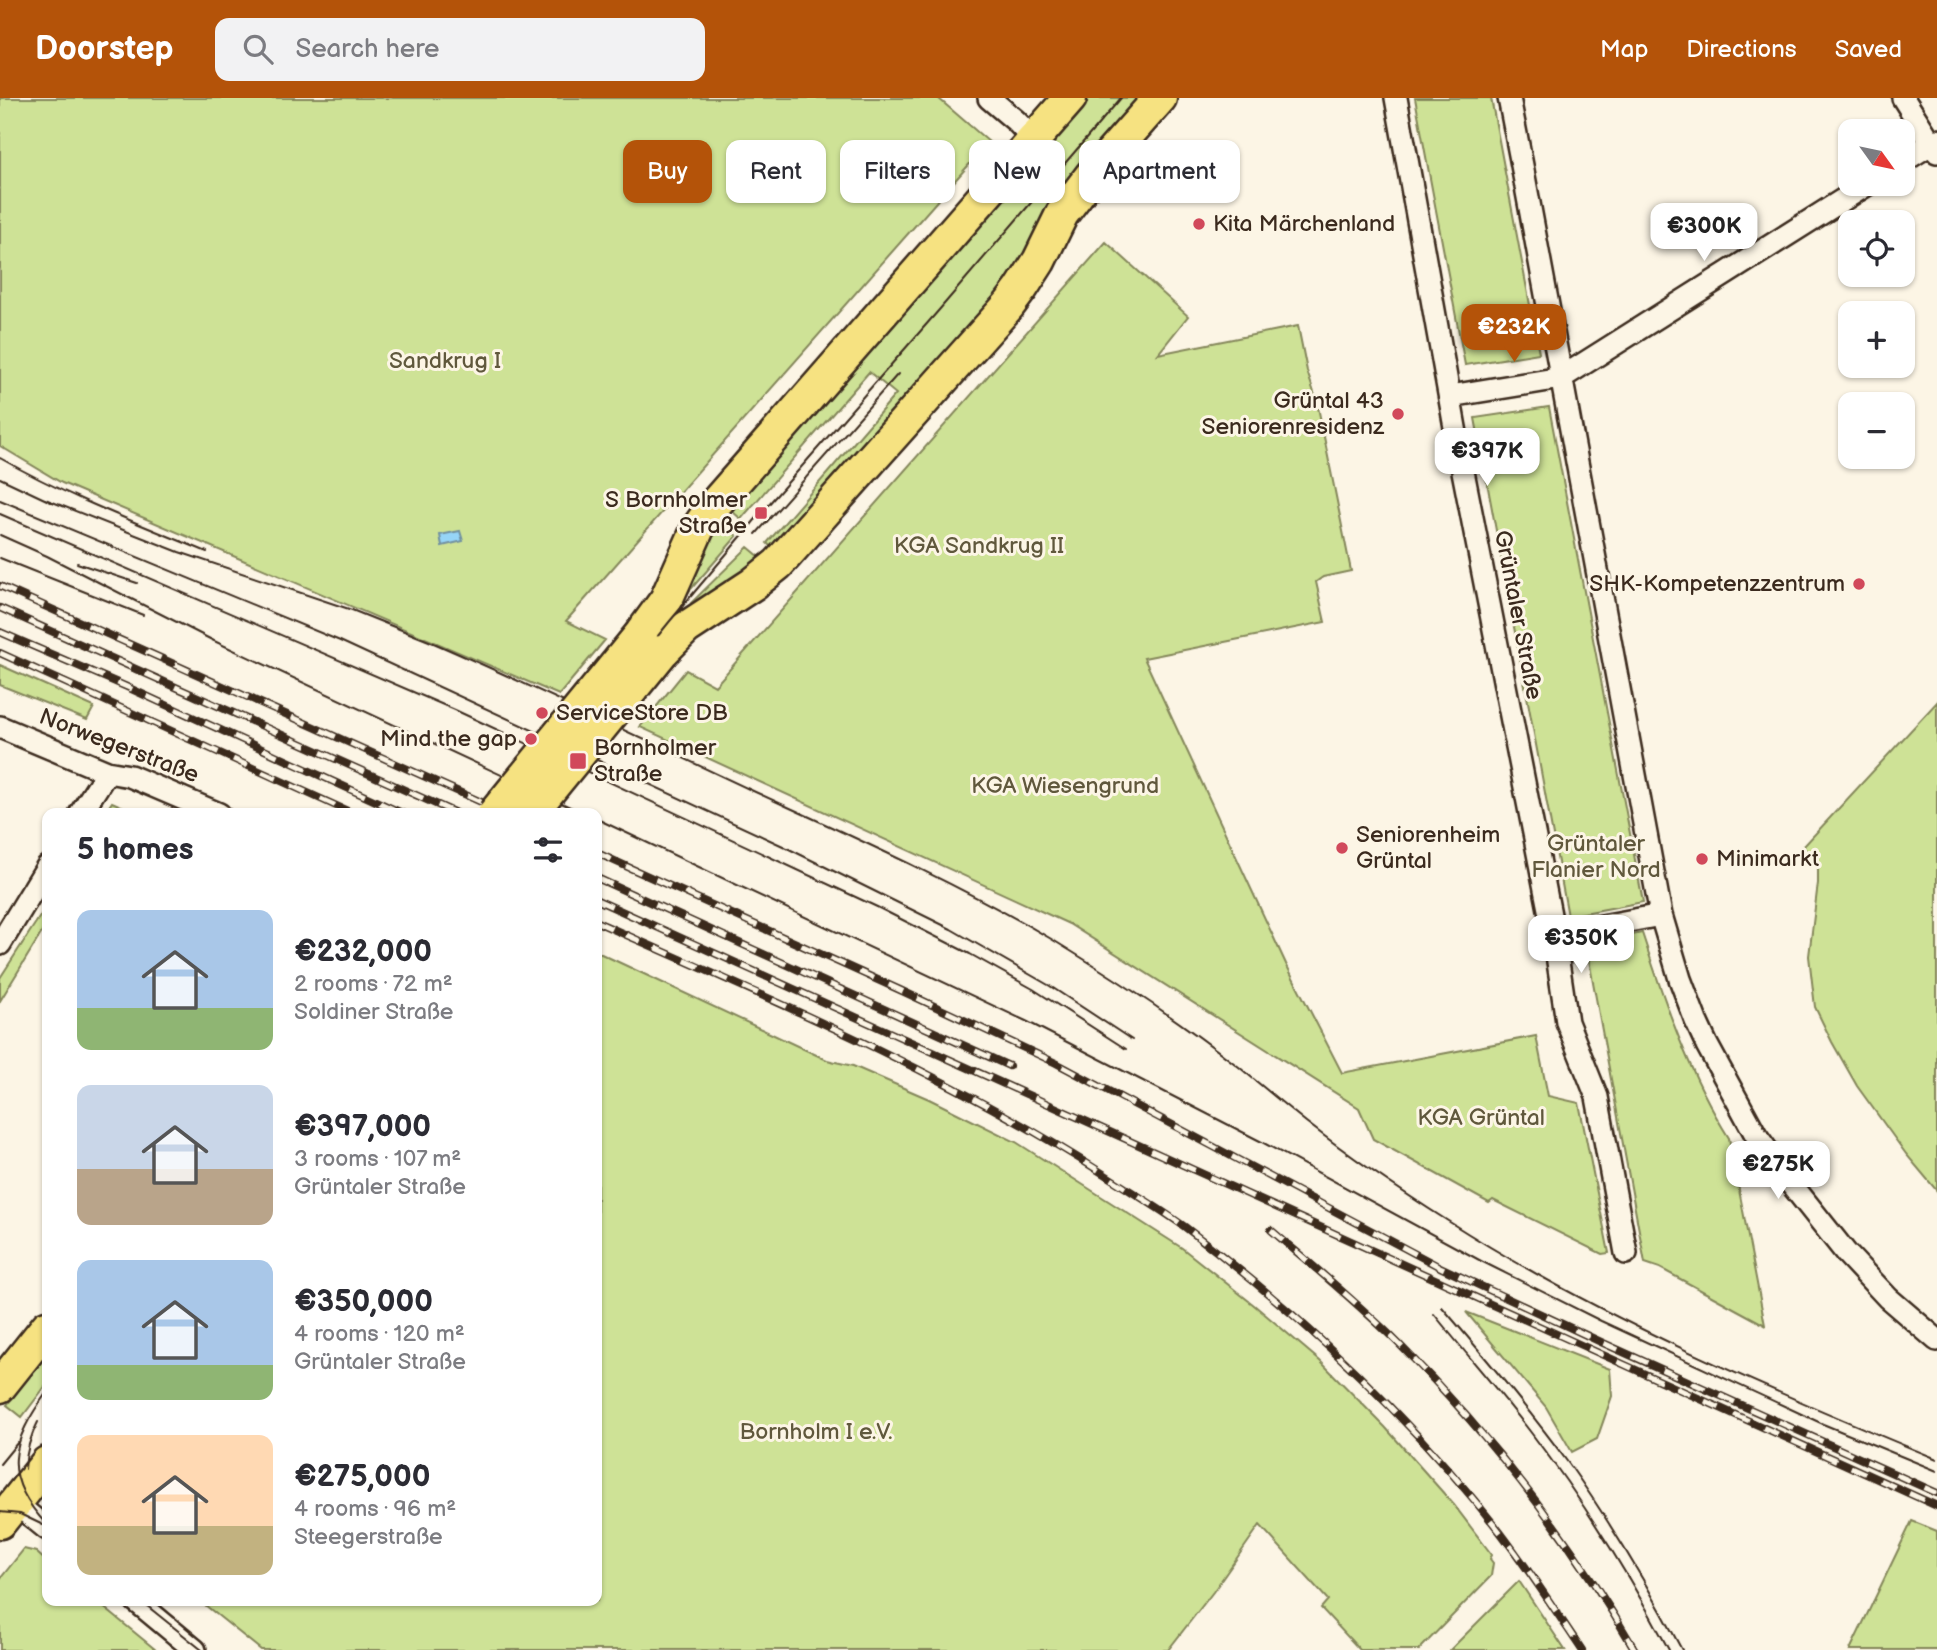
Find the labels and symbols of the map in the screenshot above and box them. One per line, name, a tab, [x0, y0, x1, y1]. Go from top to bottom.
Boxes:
north arrow	[1838, 119, 1914, 196]
pin: €300K	[1655, 204, 1753, 263]
place label: Kita Märchenland	[1213, 210, 1395, 238]
marker: Kita Märchenland	[1191, 216, 1207, 232]
pin: €232K	[1465, 304, 1563, 364]
park label: Sandkrug I	[389, 347, 501, 375]
place label: Grüntal 43 Seniorenresidenz	[1202, 387, 1385, 441]
marker: Grüntal 43 Seniorenresidenz	[1390, 406, 1406, 422]
pin: €397K	[1438, 428, 1536, 488]
place label: S Bornholmer Straße	[605, 486, 748, 540]
marker: S Bornholmer Straße	[753, 505, 769, 521]
street label: Grüntaler Straße	[1488, 528, 1548, 702]
park label: KGA Sandkrug II	[894, 532, 1064, 560]
place label: SHK-Kompetenzzentrum	[1589, 570, 1845, 598]
marker: SHK-Kompetenzzentrum	[1851, 576, 1867, 592]
place label: ServiceStore DB	[556, 699, 728, 727]
street label: Norwegerstraße	[35, 703, 203, 789]
marker: ServiceStore DB	[534, 705, 550, 721]
place label: Mind the gap	[380, 725, 517, 753]
marker: Mind the gap	[523, 731, 539, 747]
place label: Bornholmer Straße	[594, 734, 717, 788]
marker: Bornholmer Straße	[568, 751, 588, 771]
park label: KGA Wiesengrund	[971, 772, 1159, 800]
place label: Seniorenheim Grüntal	[1356, 821, 1500, 875]
park label: Grüntaler Flanier Nord	[1531, 830, 1661, 884]
marker: Seniorenheim Grüntal	[1334, 840, 1350, 856]
place label: Minimarkt	[1716, 845, 1819, 873]
marker: Minimarkt	[1694, 851, 1710, 867]
pin: €350K	[1532, 916, 1630, 975]
park label: KGA Grüntal	[1417, 1104, 1545, 1132]
pin: €275K	[1729, 1142, 1827, 1201]
park label: Bornholm I e.V.	[740, 1418, 892, 1446]

